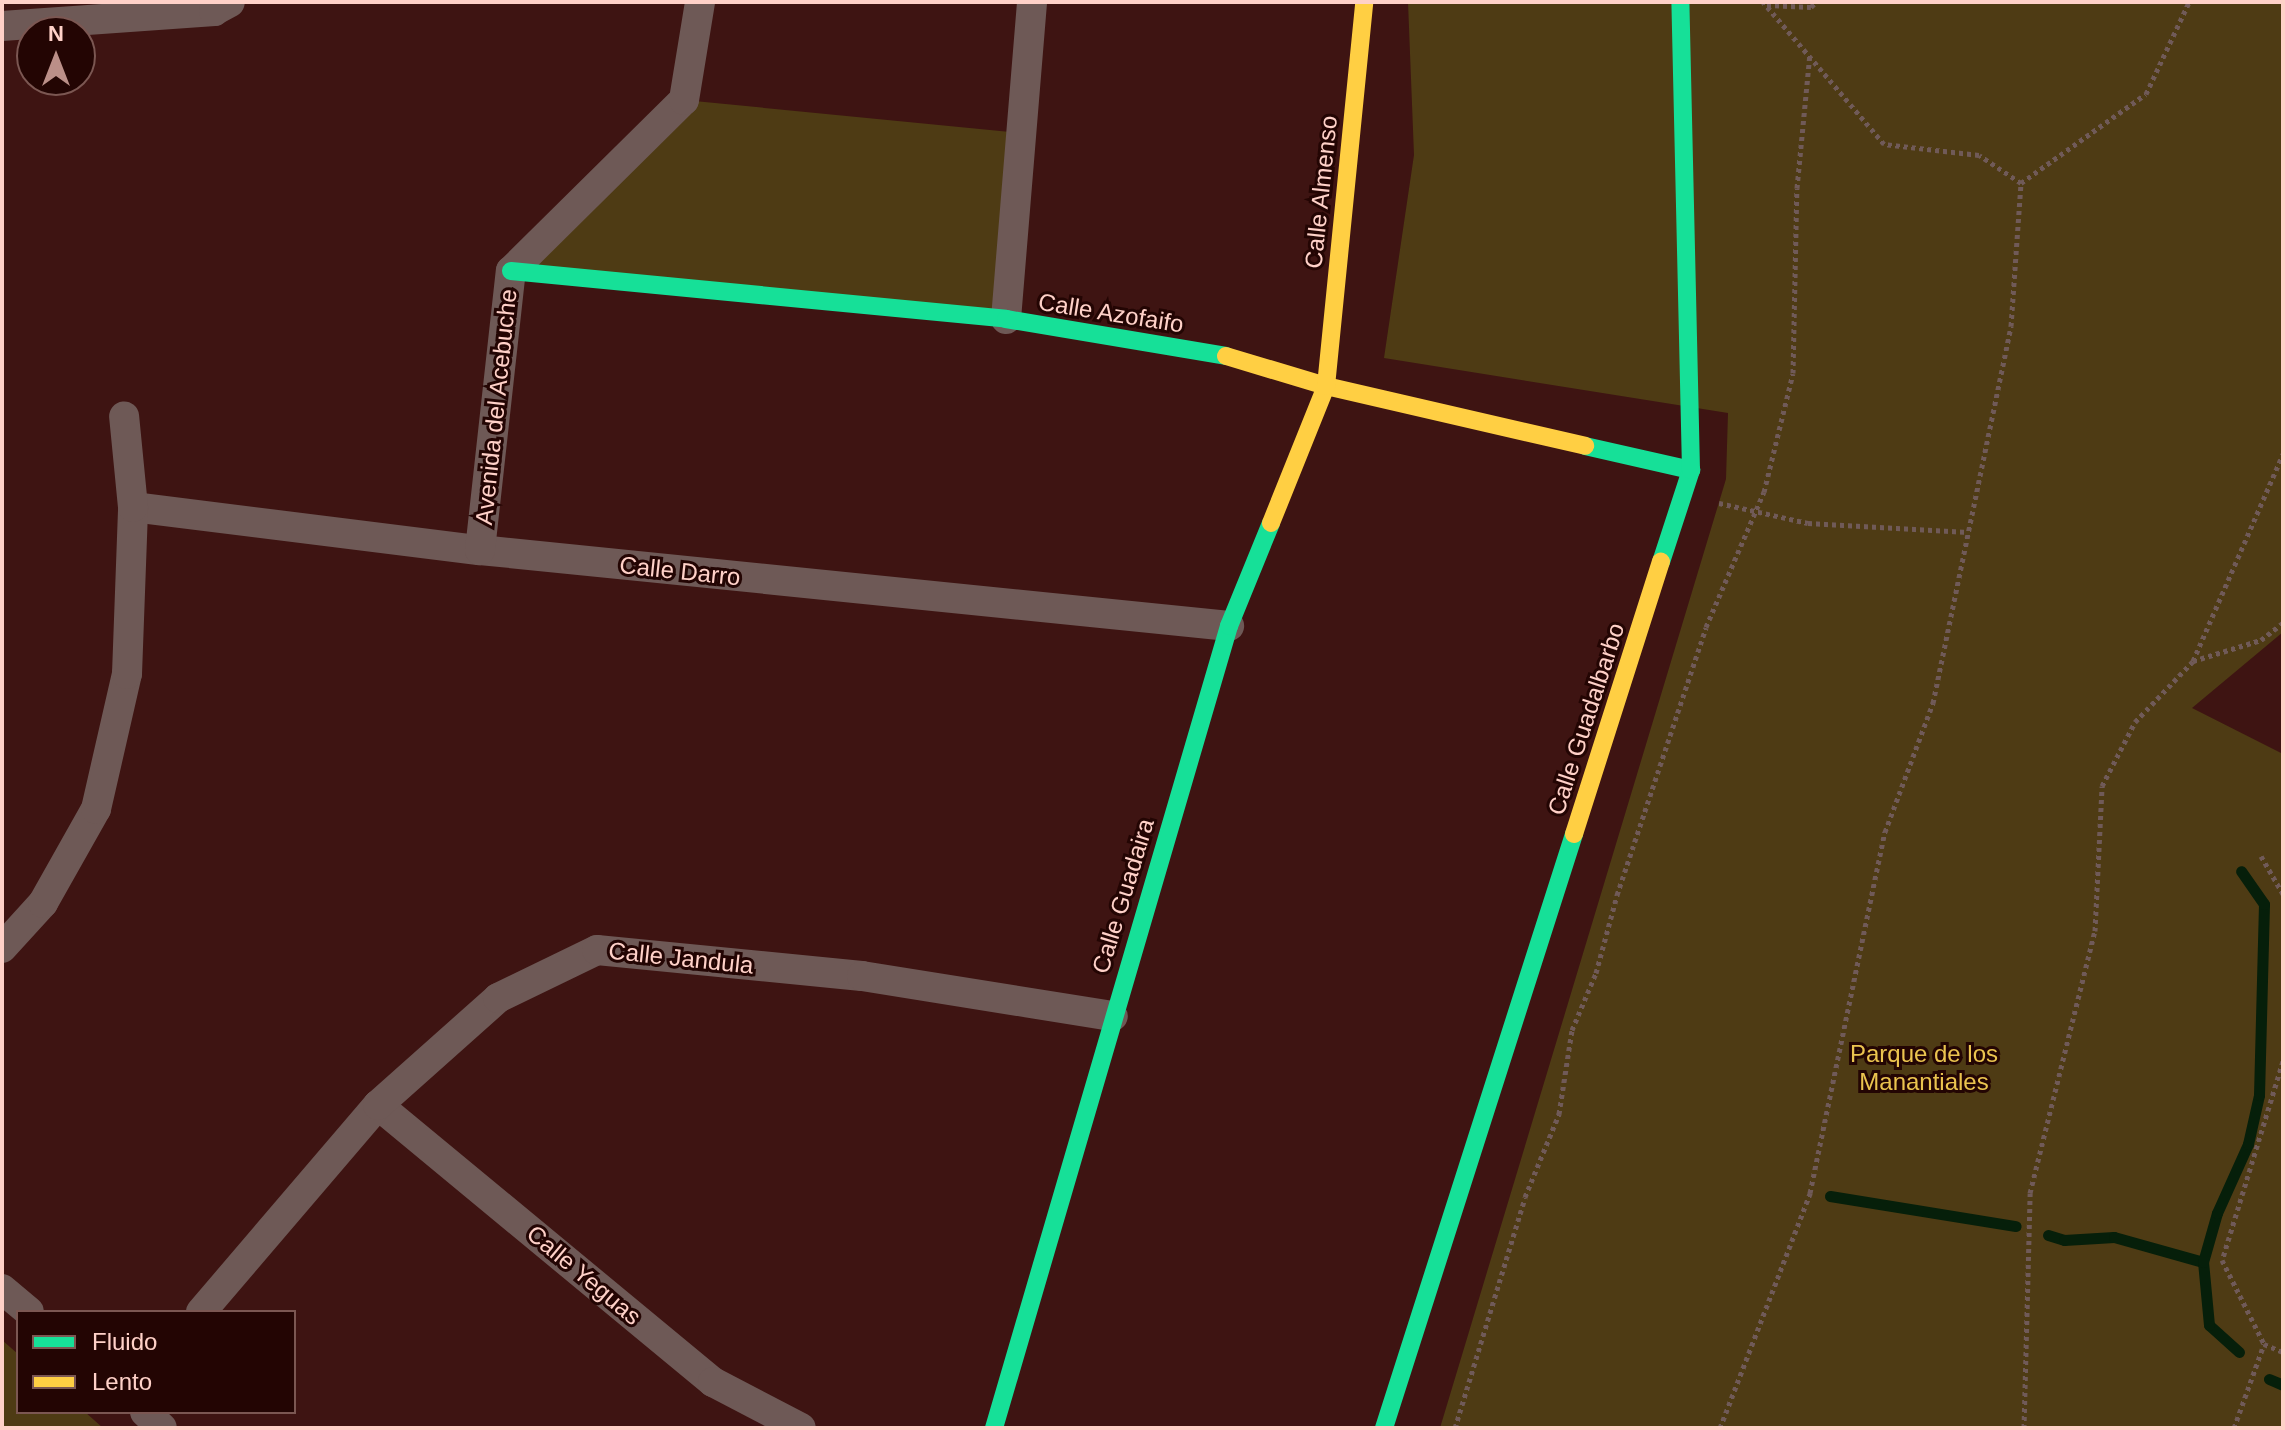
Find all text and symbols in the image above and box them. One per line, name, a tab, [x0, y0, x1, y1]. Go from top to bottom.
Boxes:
north arrow	[16, 16, 96, 96]
text: N	[48, 21, 64, 46]
street label: Calle Almenso	[1299, 114, 1343, 270]
street label: Avenida del Acebuche	[469, 287, 523, 527]
street label: Calle Azofaifo	[1036, 287, 1186, 339]
street label: Calle Darro	[618, 550, 742, 592]
street label: Calle Guadalbarbo	[1541, 619, 1631, 819]
street label: Calle Guadaira	[1086, 815, 1160, 977]
street label: Calle Jandula	[607, 936, 755, 980]
park label: Parque de los Manantiales	[1850, 1040, 1998, 1096]
street label: Calle Yeguas	[521, 1219, 647, 1331]
legend	[16, 1310, 296, 1414]
text: Fluido	[92, 1328, 157, 1355]
text: Lento	[92, 1368, 152, 1395]

